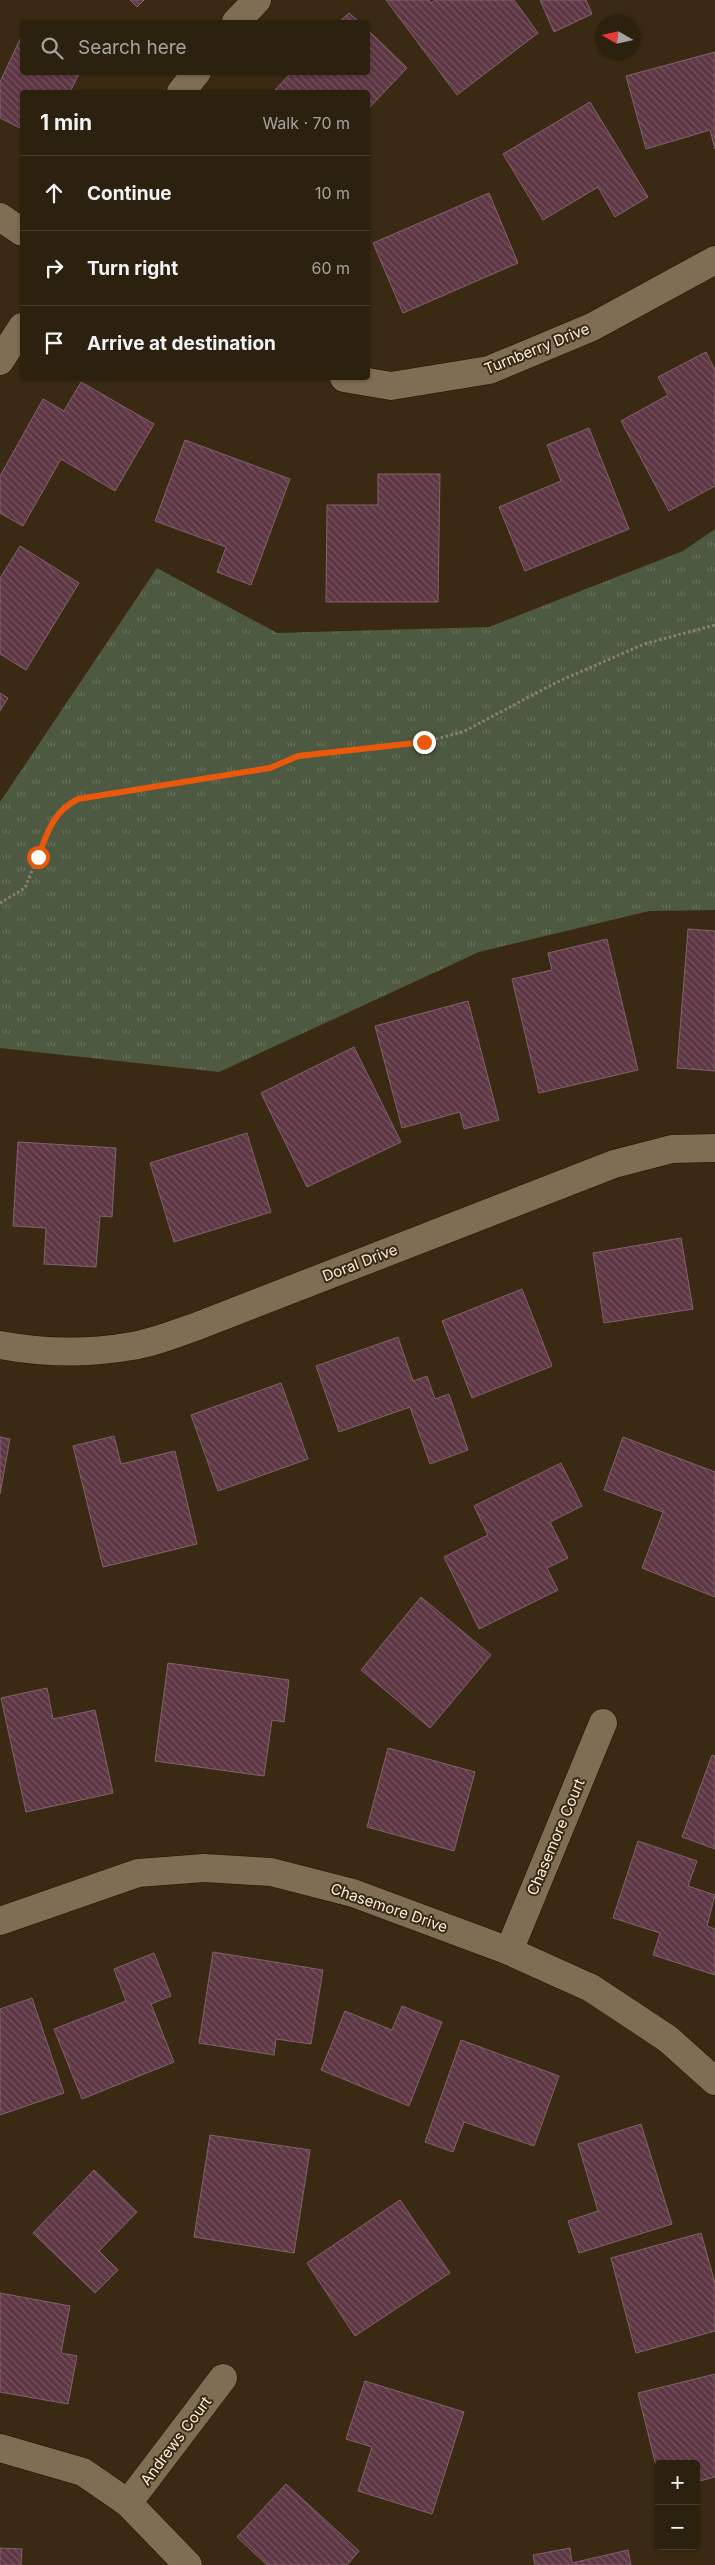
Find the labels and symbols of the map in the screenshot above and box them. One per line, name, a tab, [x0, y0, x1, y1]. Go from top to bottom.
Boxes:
north arrow	[595, 15, 640, 60]
street label: Turnberry Drive	[481, 319, 592, 378]
route end	[413, 731, 436, 754]
route start	[27, 846, 50, 869]
street label: Doral Drive	[320, 1240, 400, 1286]
street label: Chasemore Court	[522, 1775, 589, 1898]
street label: Chasemore Drive	[328, 1879, 450, 1936]
street label: Andrews Court	[136, 2392, 215, 2489]

